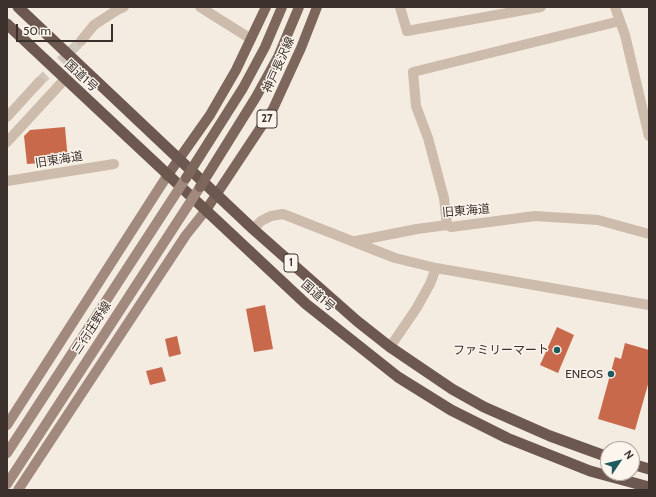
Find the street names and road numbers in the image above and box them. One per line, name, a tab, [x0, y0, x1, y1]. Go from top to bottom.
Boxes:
street label: 神戸長沢線	[260, 35, 298, 95]
street label: 国道1号	[61, 57, 101, 95]
road number: 27	[257, 110, 277, 128]
street label: 旧東海道	[34, 149, 84, 171]
street label: 旧東海道	[441, 202, 491, 220]
road number: 1	[284, 254, 298, 272]
street label: 国道1号	[298, 277, 338, 315]
street label: 三行庄野線	[70, 299, 114, 357]

